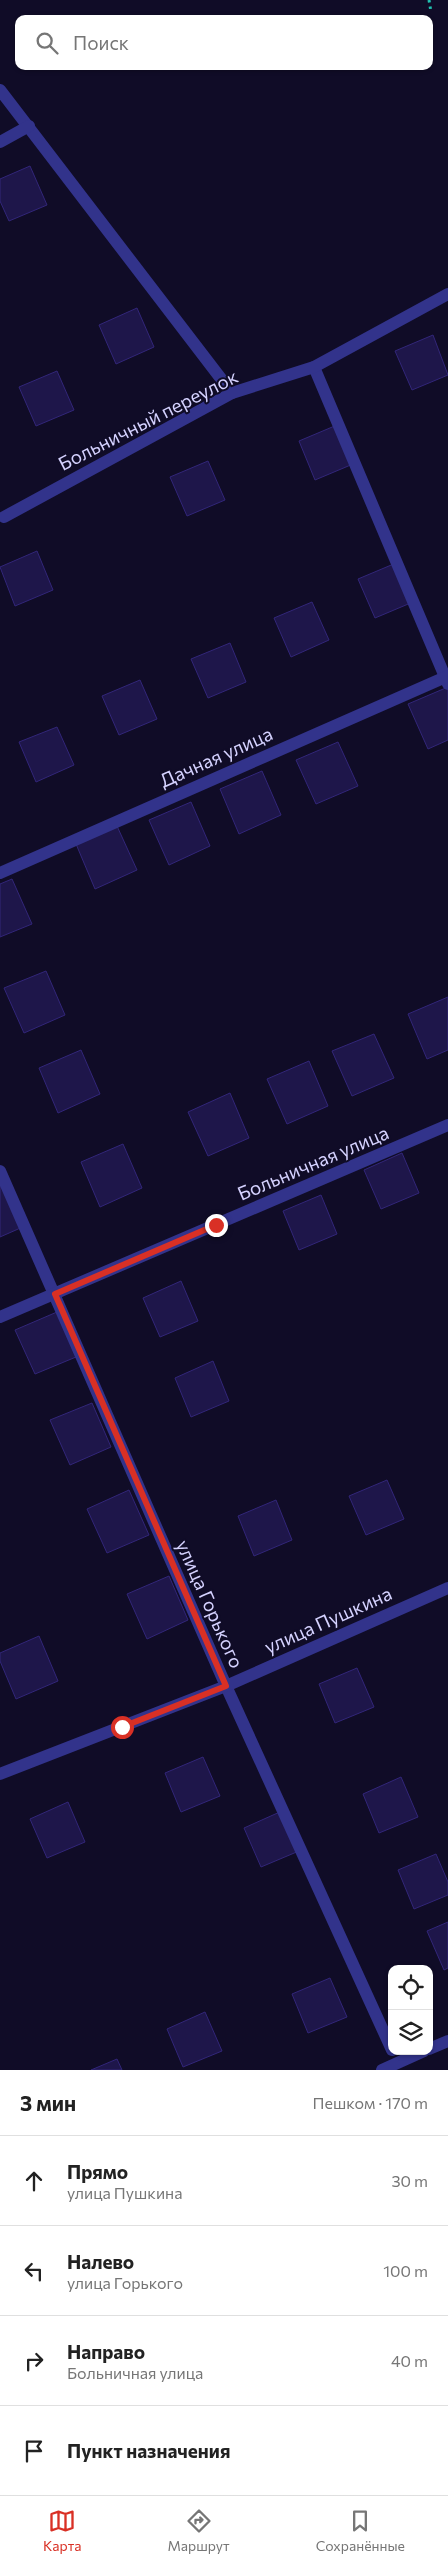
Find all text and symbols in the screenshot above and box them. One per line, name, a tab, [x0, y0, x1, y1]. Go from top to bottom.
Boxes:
search box	[15, 15, 433, 70]
icon: search	[33, 29, 61, 57]
text: Поиск	[73, 31, 129, 54]
street label: Больничный переулок	[54, 364, 241, 475]
street label: Дачная улица	[156, 721, 276, 792]
street label: Больничная улица	[234, 1120, 392, 1205]
route end	[205, 1214, 228, 1237]
street label: улица Горького	[172, 1536, 249, 1671]
street label: улица Пушкина	[260, 1581, 395, 1658]
route start	[111, 1716, 134, 1739]
map controls	[388, 1965, 433, 2055]
button: locate	[388, 1965, 433, 2010]
button: layers	[388, 2010, 433, 2055]
text: 3 мин	[20, 2090, 76, 2115]
text: Пешком · 170 m	[313, 2093, 428, 2112]
text: Прямо	[67, 2160, 128, 2183]
icon: ahead	[20, 2167, 48, 2195]
text: 30 m	[391, 2171, 428, 2190]
text: улица Пушкина	[67, 2183, 182, 2202]
text: Налево	[67, 2250, 134, 2273]
icon: left	[20, 2257, 48, 2285]
text: 100 m	[383, 2261, 428, 2280]
text: улица Горького	[67, 2273, 183, 2292]
text: Направо	[67, 2340, 145, 2363]
icon: right	[20, 2347, 48, 2375]
text: 40 m	[391, 2351, 428, 2370]
text: Больничная улица	[67, 2363, 203, 2382]
icon: arrive	[20, 2437, 48, 2465]
text: Пункт назначения	[67, 2439, 230, 2462]
tab: Карта	[43, 2507, 82, 2554]
tab: Маршрут	[168, 2507, 230, 2554]
tab: Сохранённые	[316, 2507, 405, 2554]

